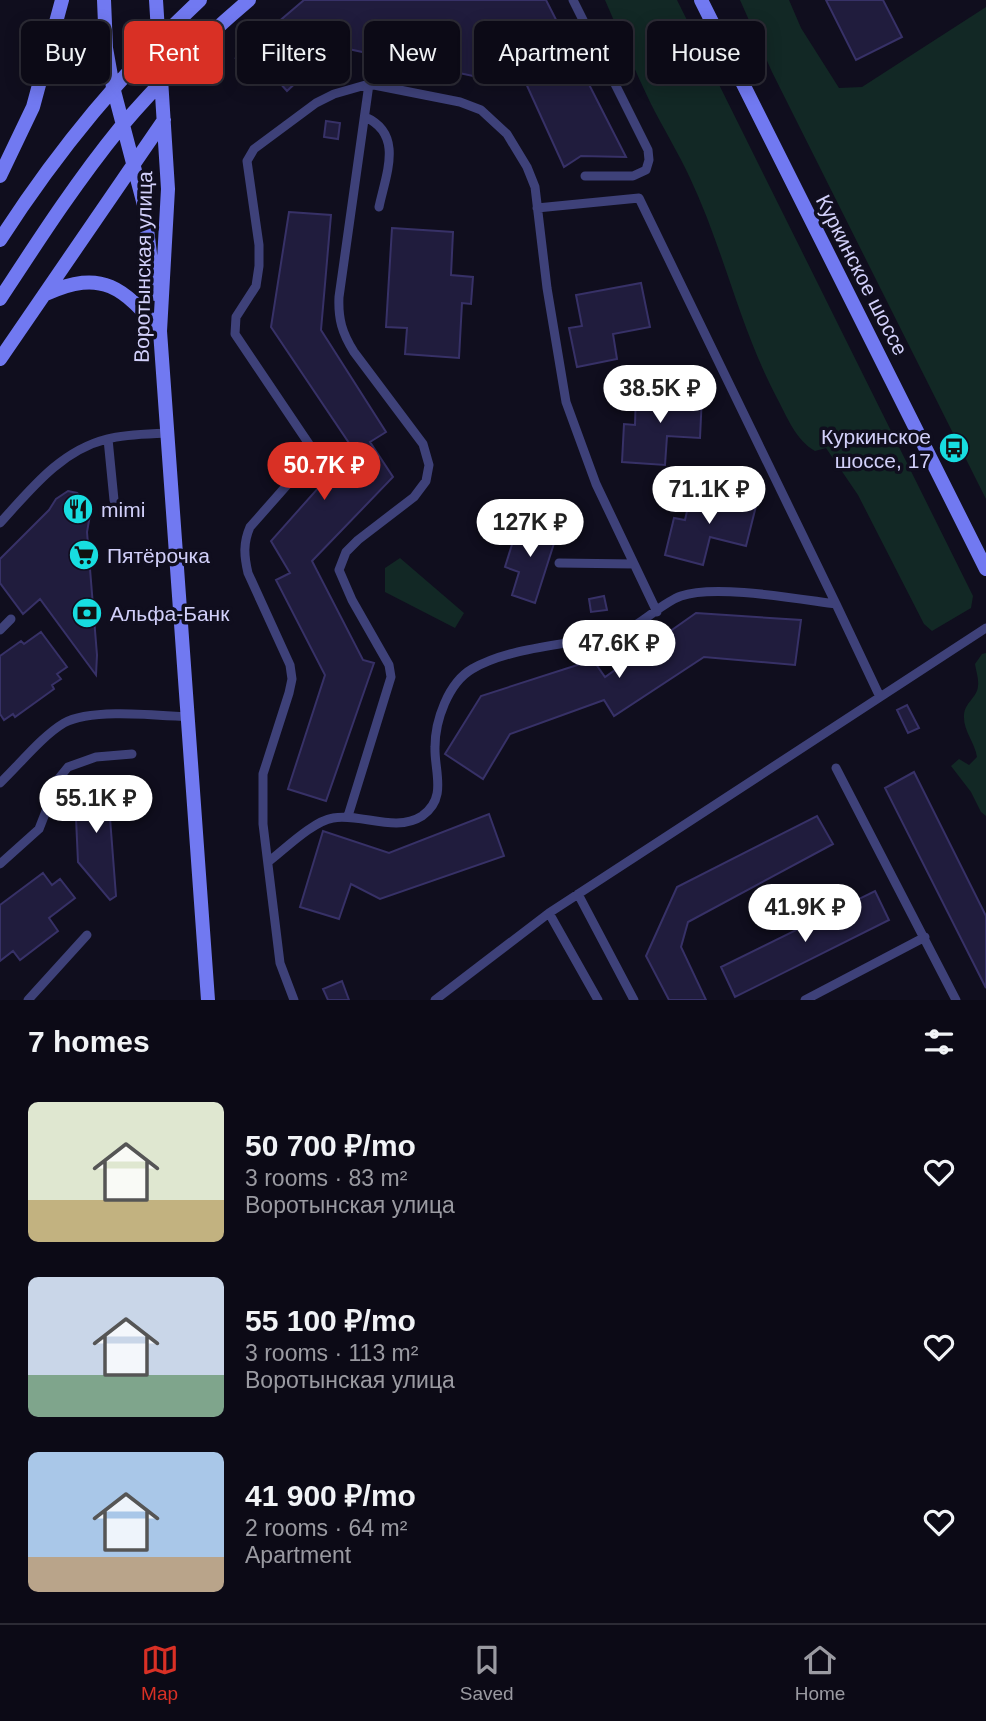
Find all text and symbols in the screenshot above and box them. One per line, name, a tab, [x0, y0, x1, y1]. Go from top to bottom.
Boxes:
chip: Buy	[21, 21, 110, 84]
chip: Rent	[124, 21, 223, 84]
chip: Filters	[237, 21, 350, 84]
chip: New	[364, 21, 460, 84]
chip: Apartment	[474, 21, 633, 84]
chip: House	[647, 21, 765, 84]
street label: Воротынская улица	[130, 171, 156, 363]
street label: Куркинское шоссе	[812, 191, 912, 359]
pin: 38.5K ₽	[595, 366, 725, 425]
text: 38.5K ₽	[619, 375, 701, 401]
place label: Куркинское шоссе, 17	[821, 425, 931, 472]
bus stop icon: Куркинское шоссе, 17	[937, 431, 971, 465]
pin: 50.7K ₽	[259, 442, 389, 502]
text: 50.7K ₽	[283, 452, 365, 478]
pin: 71.1K ₽	[644, 466, 774, 526]
text: 71.1K ₽	[668, 476, 750, 502]
restaurant icon: mimi	[61, 492, 95, 526]
place label: mimi	[101, 498, 145, 521]
pin: 127K ₽	[473, 500, 587, 559]
text: 127K ₽	[493, 509, 567, 535]
supermarket icon: Пятёрочка	[67, 538, 101, 572]
place label: Пятёрочка	[107, 544, 210, 567]
bank icon: Альфа-Банк	[70, 596, 104, 630]
place label: Альфа-Банк	[110, 602, 230, 625]
pin: 47.6K ₽	[554, 620, 684, 680]
text: 47.6K ₽	[578, 630, 660, 656]
pin: 55.1K ₽	[31, 776, 161, 835]
text: 55.1K ₽	[55, 785, 137, 811]
pin: 41.9K ₽	[740, 884, 870, 944]
text: 41.9K ₽	[764, 894, 846, 920]
icon: filters	[920, 1023, 958, 1061]
text: 7 homes	[28, 1025, 150, 1058]
text: 50 700 ₽/mo	[245, 1129, 416, 1162]
icon: home	[84, 1130, 168, 1214]
icon: heart	[920, 1153, 958, 1191]
text: 3 rooms · 83 m²	[245, 1165, 407, 1191]
text: Воротынская улица	[245, 1192, 455, 1218]
text: 55 100 ₽/mo	[245, 1304, 416, 1337]
icon: home	[84, 1305, 168, 1389]
icon: heart	[920, 1328, 958, 1366]
text: 3 rooms · 113 m²	[245, 1340, 418, 1366]
text: Воротынская улица	[245, 1367, 455, 1393]
text: 41 900 ₽/mo	[245, 1479, 416, 1512]
icon: home	[84, 1480, 168, 1564]
icon: heart	[920, 1503, 958, 1541]
text: 2 rooms · 64 m²	[245, 1515, 407, 1541]
text: Apartment	[245, 1542, 351, 1568]
tab: Map	[141, 1641, 179, 1705]
tab: Saved	[460, 1641, 514, 1705]
tab: Home	[795, 1641, 845, 1705]

